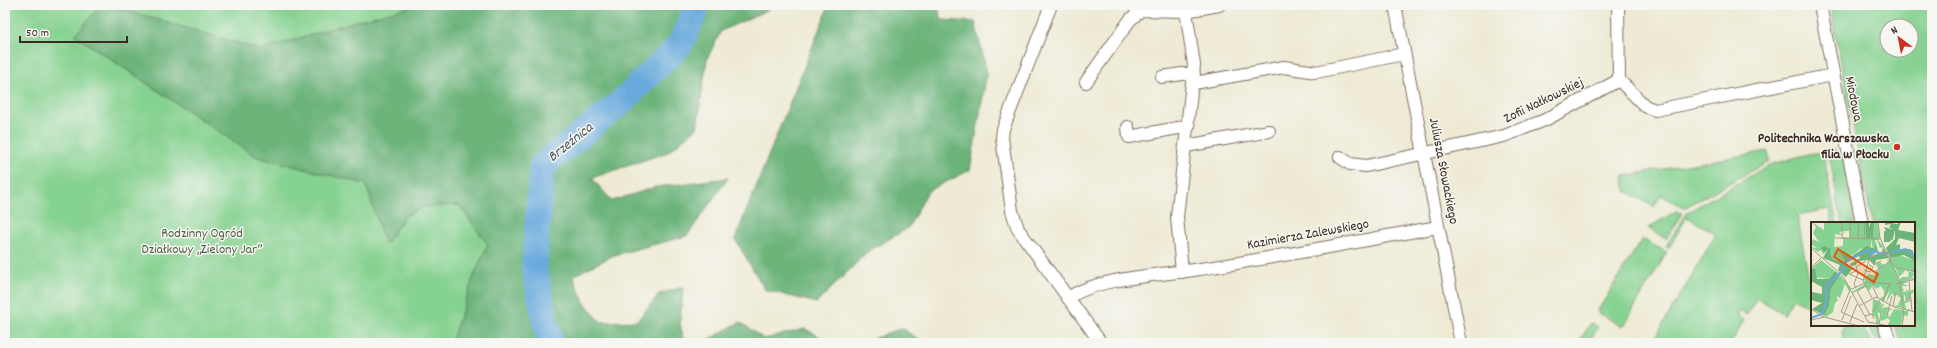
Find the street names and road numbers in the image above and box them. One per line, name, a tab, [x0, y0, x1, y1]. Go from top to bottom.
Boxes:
street label: Zofii Nałkowskiej	[1501, 73, 1587, 129]
street label: Miodowa	[1839, 75, 1867, 124]
street label: Juliusza Słowackiego	[1423, 116, 1463, 226]
street label: Kazimierza Zalewskiego	[1245, 214, 1371, 256]

